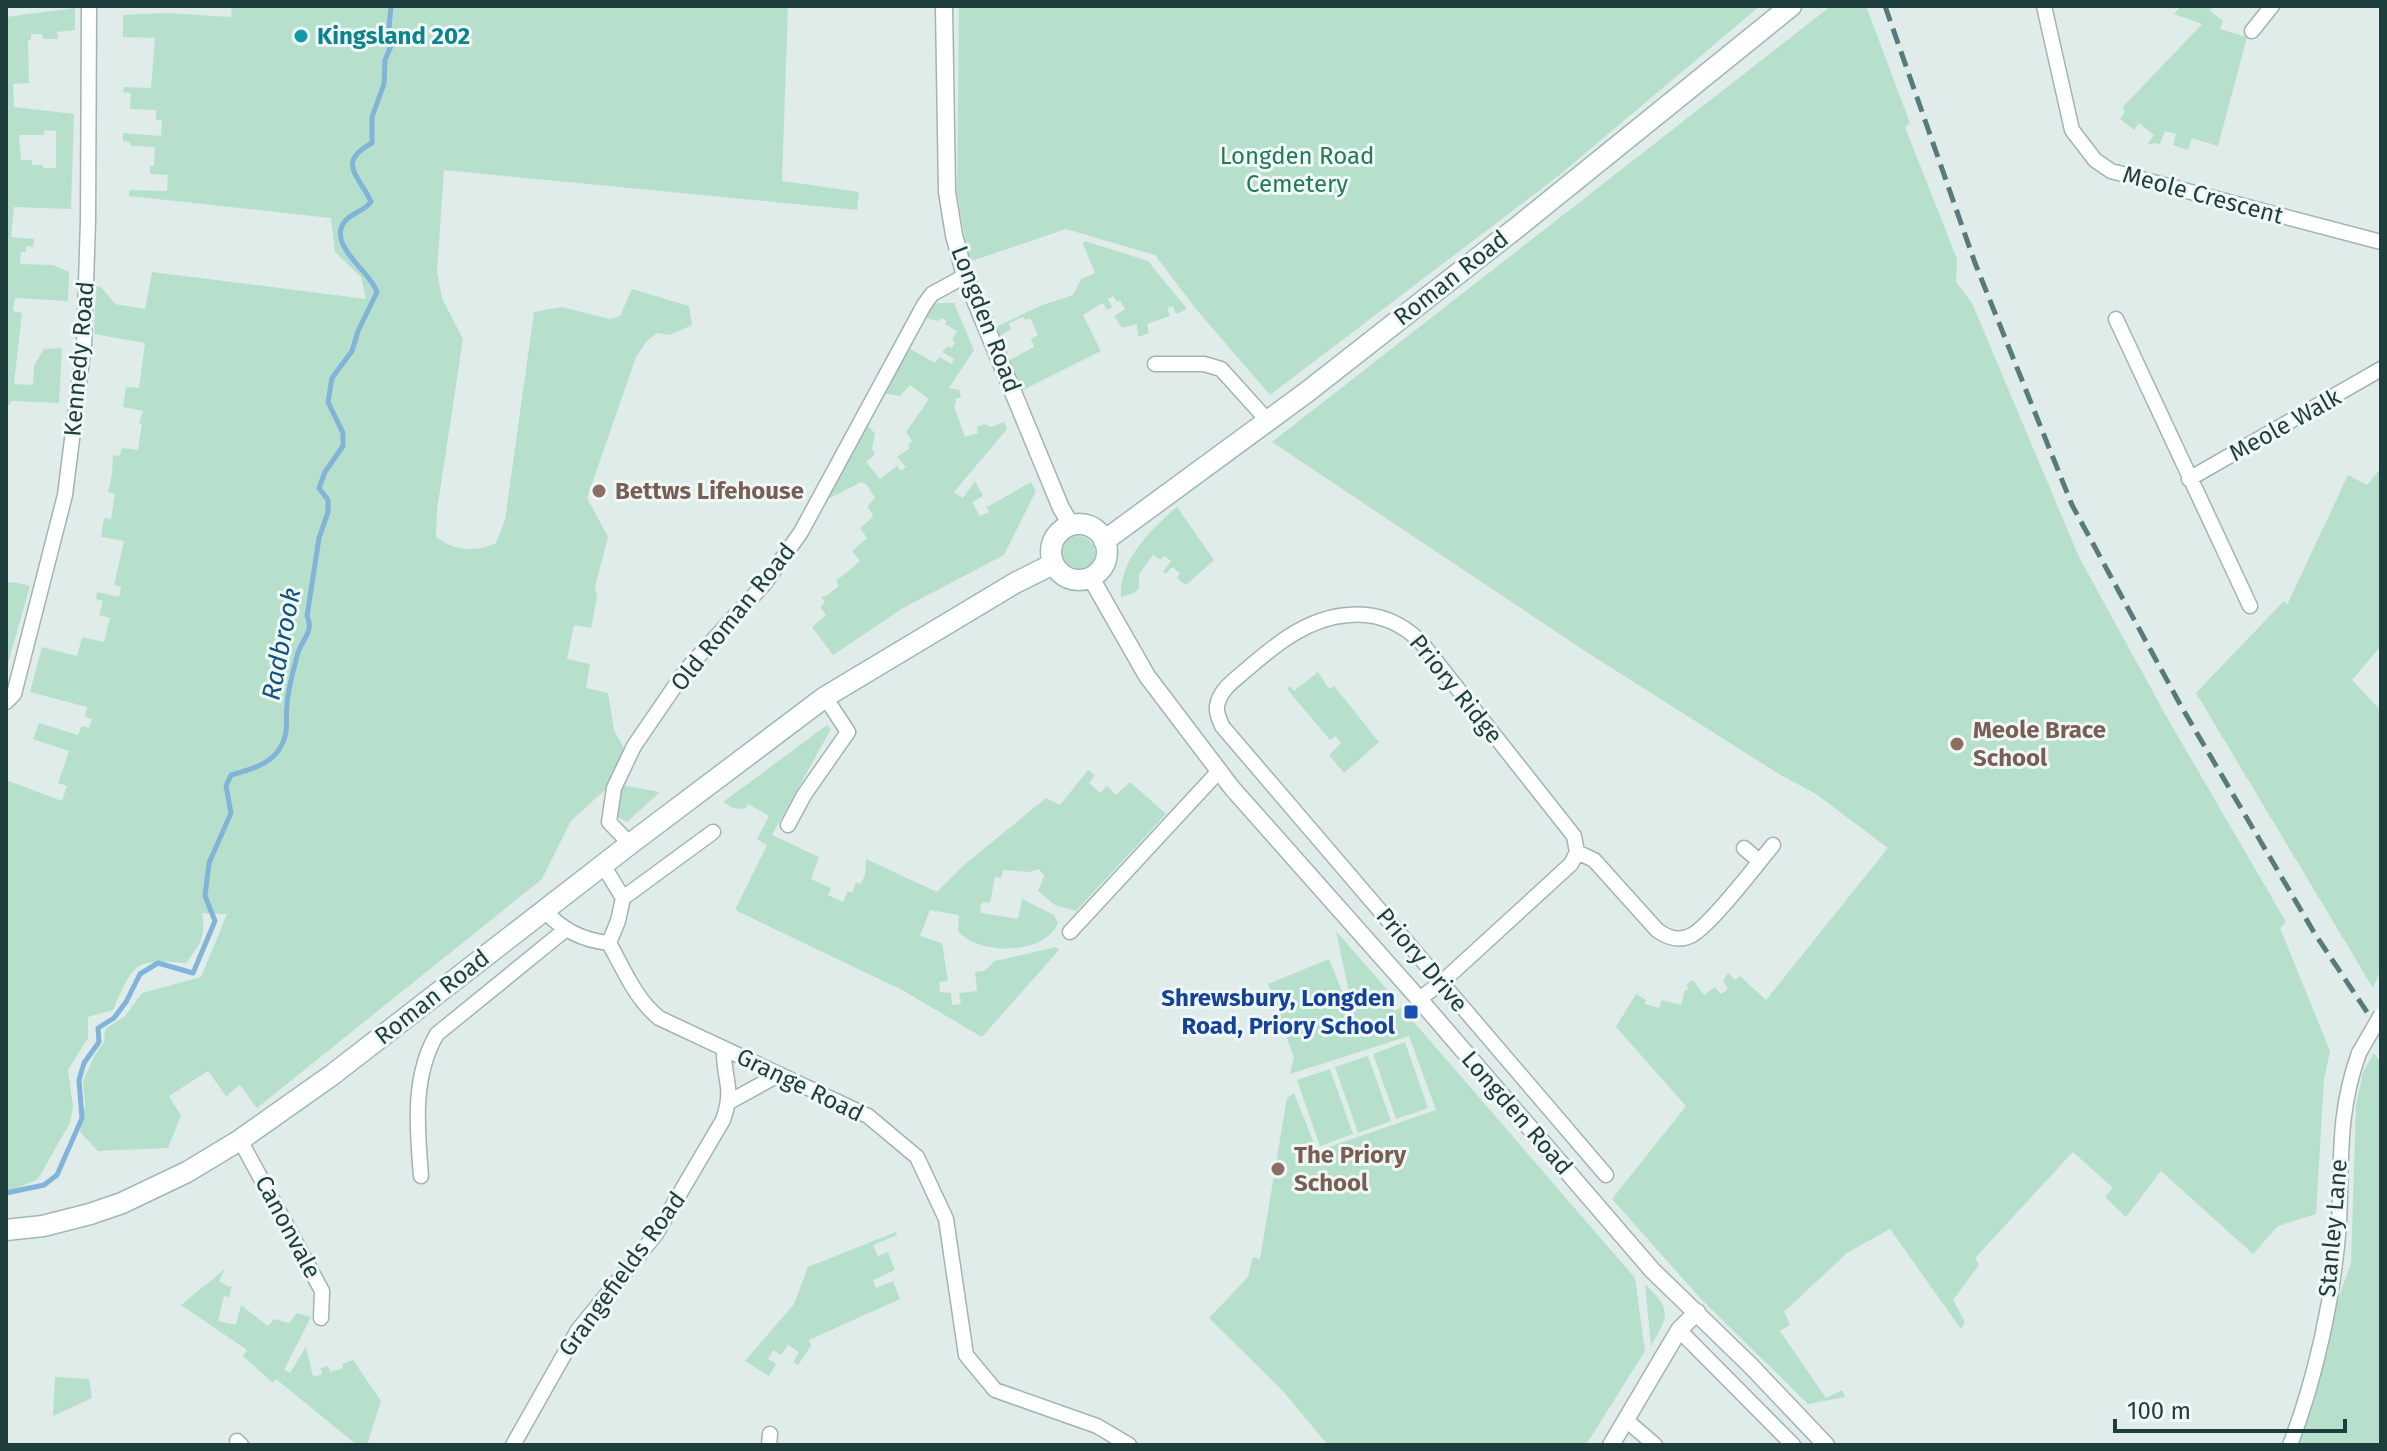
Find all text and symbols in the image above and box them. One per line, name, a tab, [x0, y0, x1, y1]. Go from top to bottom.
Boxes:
place label: Kingsland 202	[317, 22, 470, 50]
marker: Kingsland 202	[292, 27, 310, 45]
park label: Longden Road Cemetery	[1220, 142, 1374, 198]
street label: Meole Crescent	[2120, 160, 2287, 230]
street label: Roman Road	[1388, 225, 1514, 331]
street label: Longden Road	[945, 242, 1027, 396]
street label: Kennedy Road	[58, 280, 100, 438]
street label: Meole Walk	[2224, 383, 2346, 467]
place label: Bettws Lifehouse	[615, 477, 804, 505]
marker: Bettws Lifehouse	[590, 482, 608, 500]
street label: Old Roman Road	[665, 538, 801, 696]
water label: Radbrook	[255, 585, 308, 703]
street label: Priory Ridge	[1404, 629, 1508, 749]
place label: Meole Brace School	[1973, 716, 2106, 772]
marker: Meole Brace School	[1948, 735, 1966, 753]
street label: Priory Drive	[1370, 902, 1474, 1018]
street label: Roman Road	[369, 944, 495, 1050]
place label: Shrewsbury, Longden Road, Priory School	[1161, 984, 1396, 1040]
marker: Shrewsbury, Longden Road, Priory School	[1402, 1003, 1420, 1021]
street label: Grange Road	[732, 1042, 868, 1128]
street label: Longden Road	[1456, 1045, 1578, 1181]
place label: The Priory School	[1294, 1141, 1407, 1197]
street label: Stanley Lane	[2313, 1158, 2353, 1298]
marker: The Priory School	[1269, 1160, 1287, 1178]
street label: Canonvale	[249, 1171, 327, 1283]
street label: Grangefields Road	[553, 1186, 691, 1362]
scale bar	[2115, 1383, 2345, 1433]
text: 100 m	[2127, 1397, 2191, 1425]

